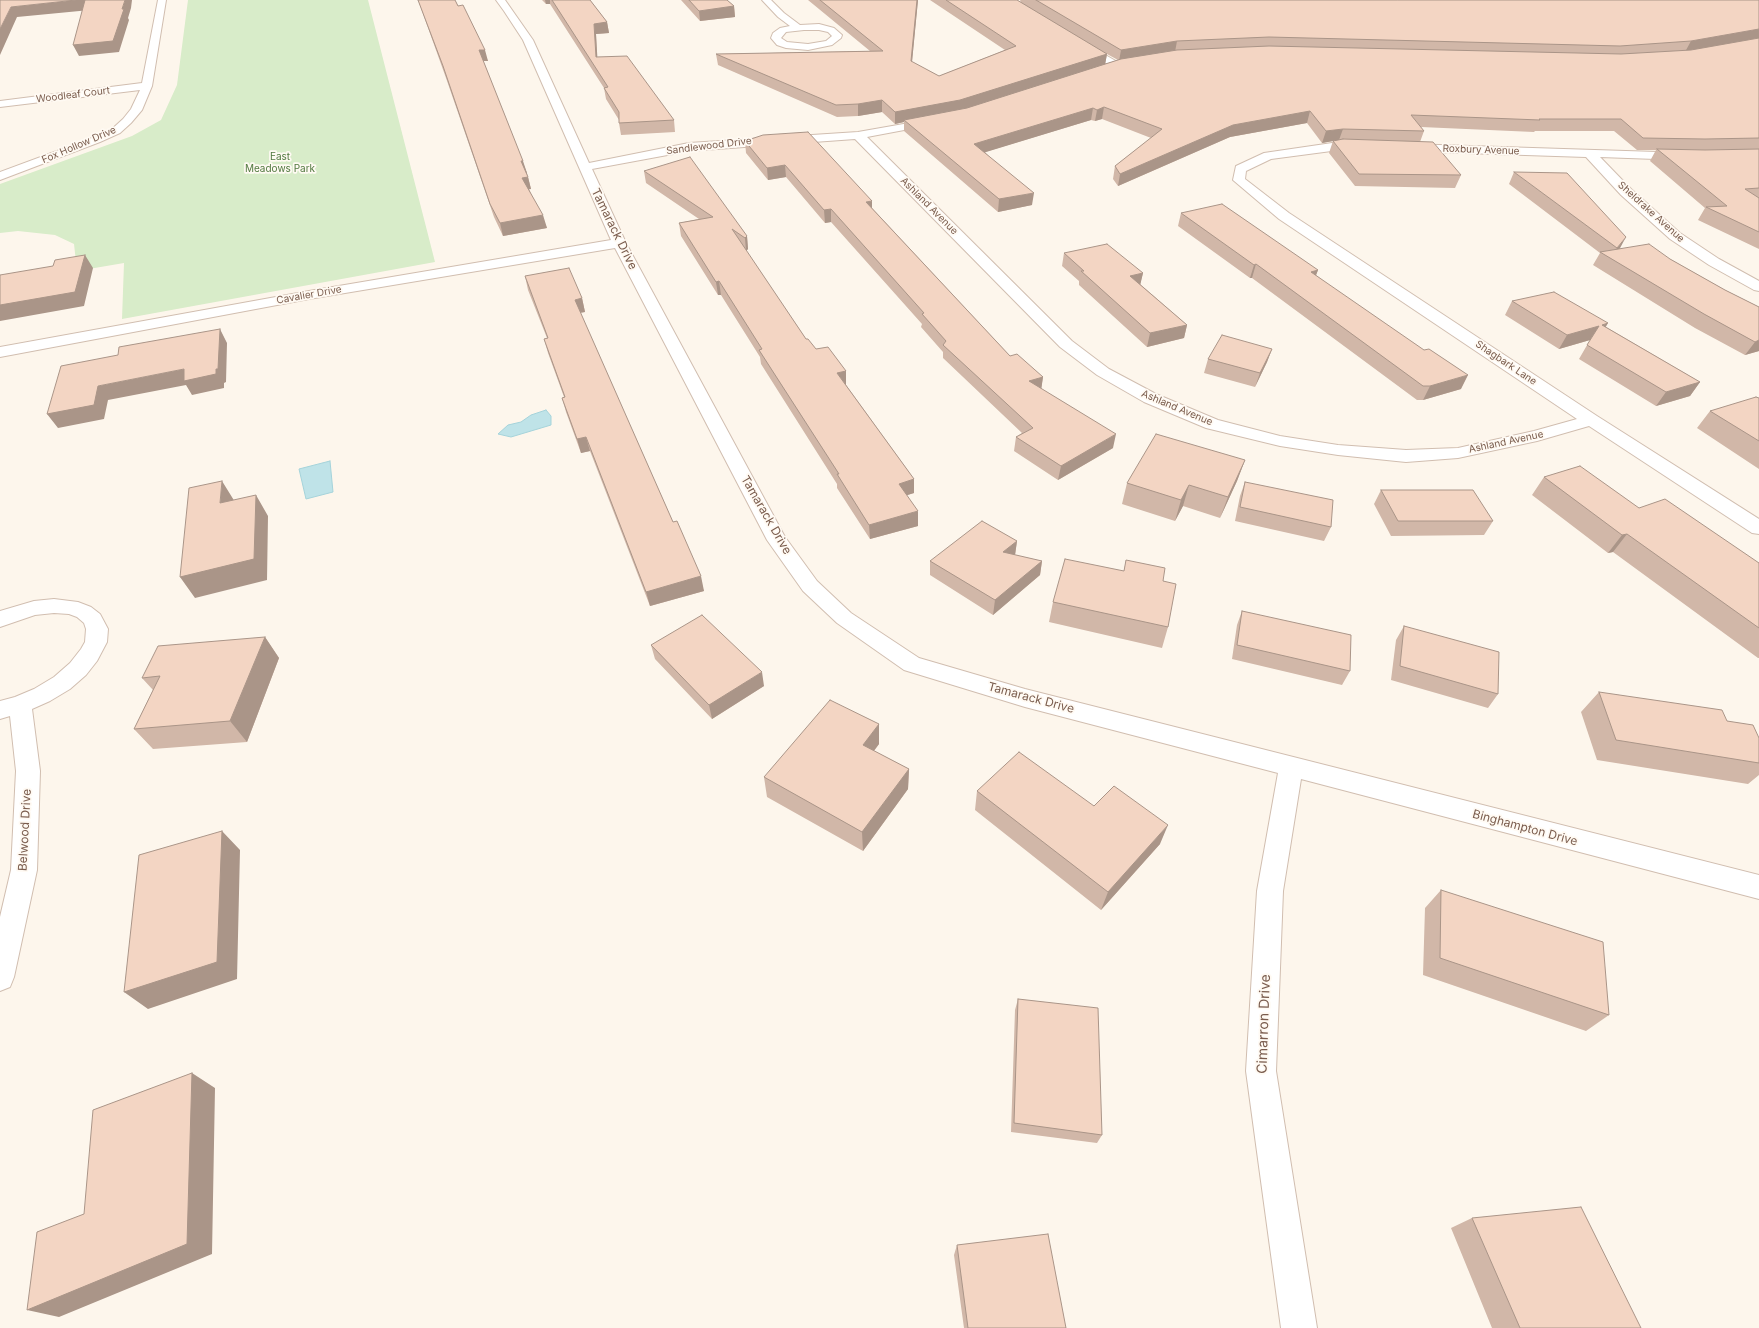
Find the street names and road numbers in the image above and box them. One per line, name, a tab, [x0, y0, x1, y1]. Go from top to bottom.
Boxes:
street label: Woodleaf Court	[35, 85, 111, 105]
street label: Fox Hollow Drive	[40, 124, 118, 166]
street label: Sandlewood Drive	[666, 135, 752, 157]
street label: Roxbury Avenue	[1442, 143, 1520, 157]
street label: Ashland Avenue	[898, 175, 960, 237]
street label: Sheldrake Avenue	[1615, 179, 1687, 245]
street label: Tamarack Drive	[588, 186, 640, 272]
street label: Cavalier Drive	[275, 283, 343, 307]
street label: Shagbark Lane	[1473, 338, 1539, 388]
street label: Ashland Avenue	[1140, 388, 1214, 428]
street label: Ashland Avenue	[1468, 428, 1544, 456]
street label: Tamarack Drive	[738, 473, 794, 557]
street label: Tamarack Drive	[986, 680, 1076, 716]
street label: Belwood Drive	[16, 789, 34, 871]
street label: Binghampton Drive	[1471, 807, 1579, 849]
street label: Cimarron Drive	[1254, 974, 1274, 1074]

